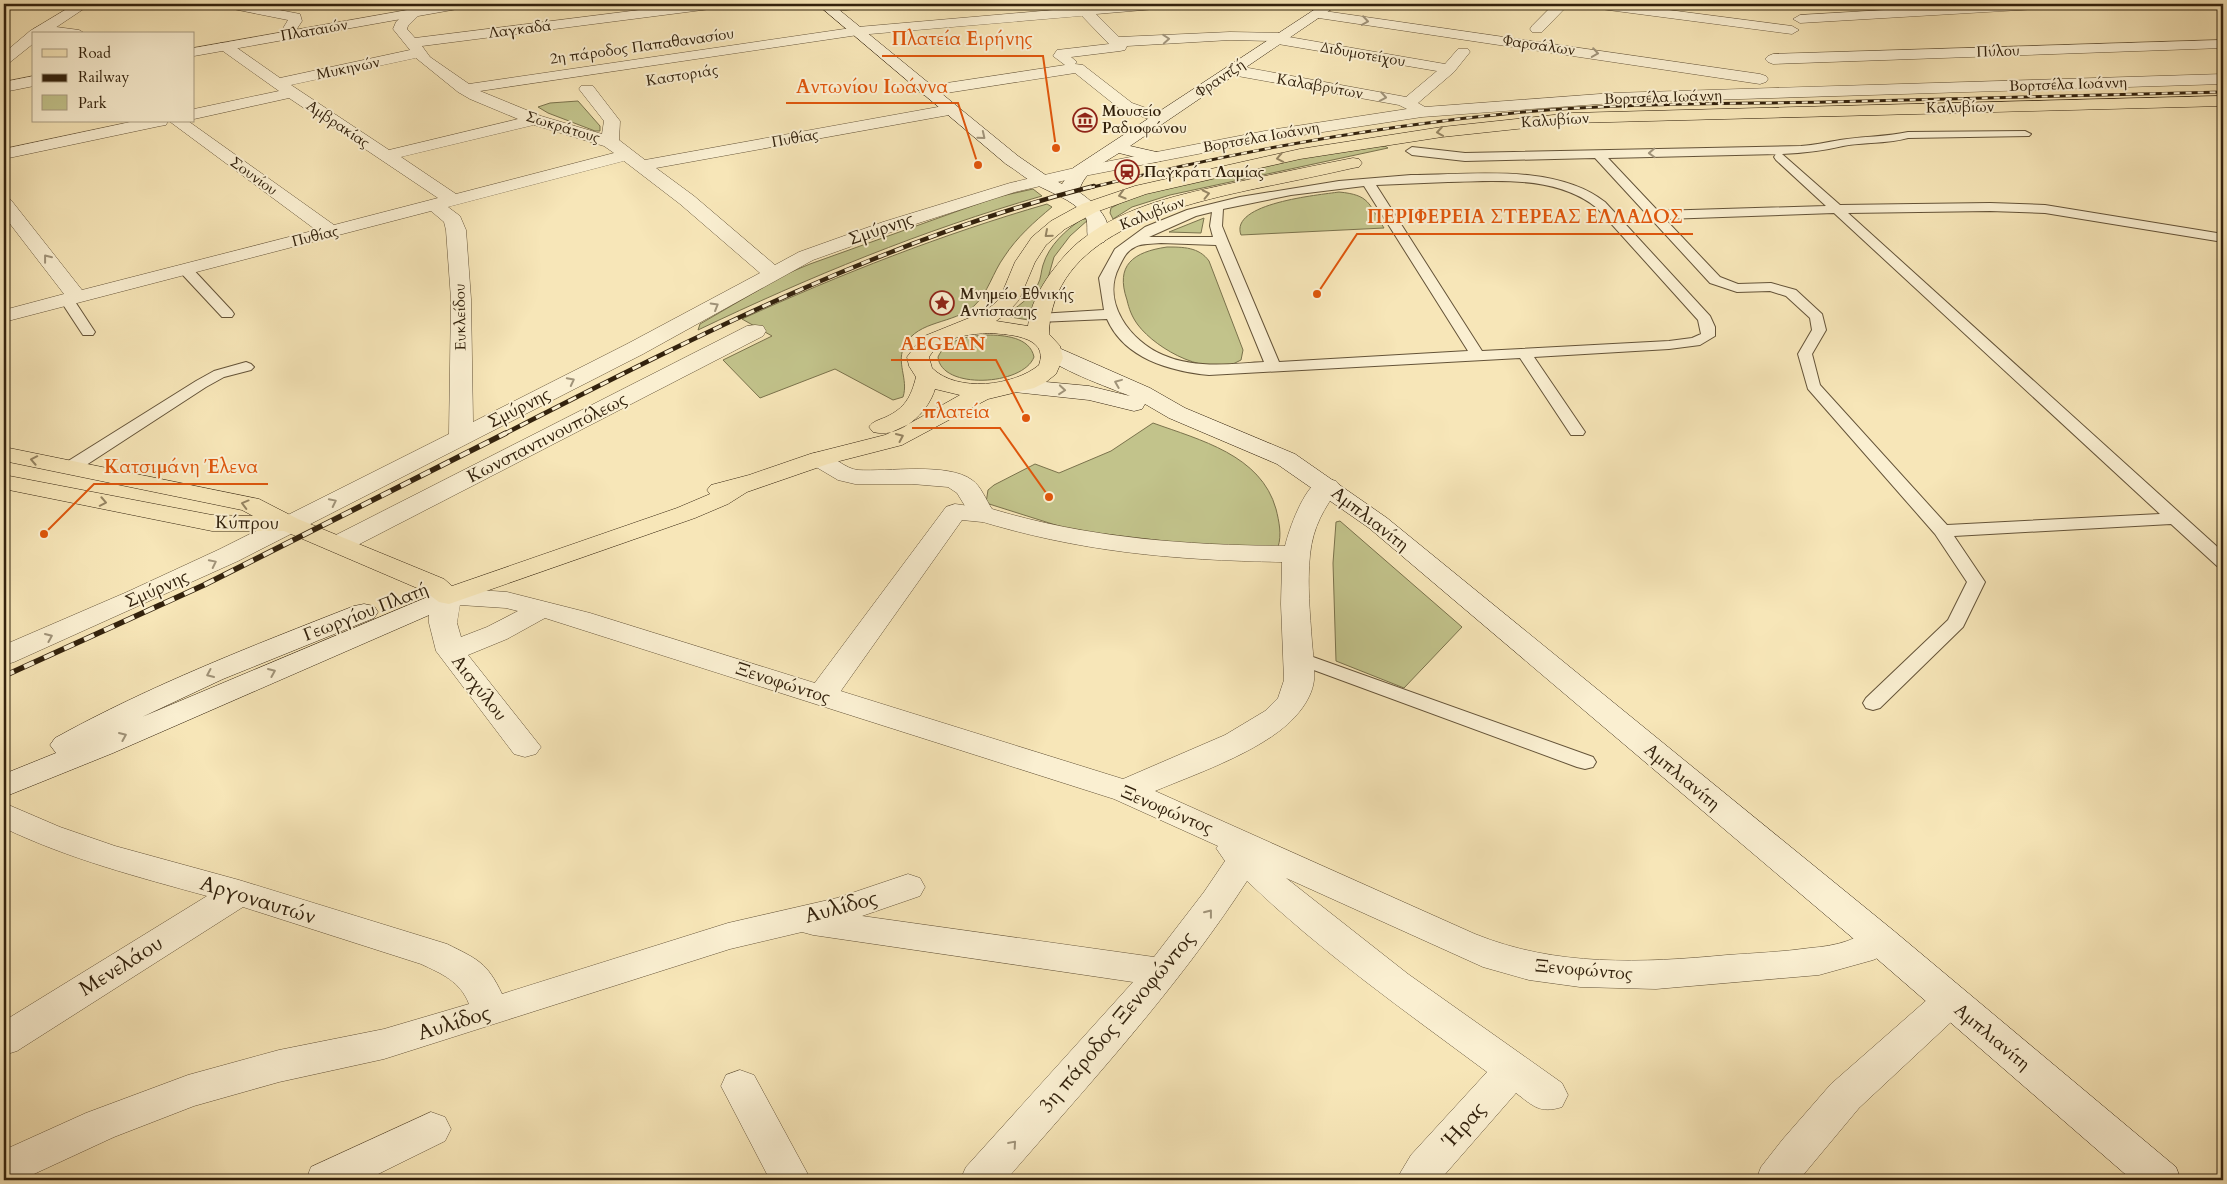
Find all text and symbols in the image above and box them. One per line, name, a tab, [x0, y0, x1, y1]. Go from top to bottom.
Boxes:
street label: Πλαταιών	[279, 14, 349, 46]
street label: Λαγκαδά	[487, 15, 553, 43]
one-way arrow	[1361, 15, 1369, 25]
callout: Πλατεία Ειρήνης	[882, 22, 1043, 56]
street label: 2η πάροδος Παπαθανασίου	[549, 23, 735, 69]
text: Πλατεία Ειρήνης	[891, 26, 1033, 52]
street label: Φαρσάλων	[1501, 30, 1577, 60]
legend	[32, 32, 195, 122]
one-way arrow	[1162, 34, 1170, 45]
street label: Διδυμοτείχου	[1319, 37, 1407, 71]
street label: Πύλου	[1976, 40, 2020, 62]
text: Road	[78, 43, 111, 63]
one-way arrow	[1591, 48, 1599, 58]
street label: Μυκηνών	[314, 52, 382, 84]
street label: Φραντζή	[1191, 54, 1249, 102]
street label: Καστοριάς	[644, 59, 720, 91]
text: Railway	[78, 67, 129, 87]
callout: Αντωνίου Ιωάννα	[786, 69, 958, 103]
street label: Καλαβρύτων	[1275, 69, 1365, 103]
street label: Βορτσέλα Ιωάννη	[2009, 72, 2127, 96]
text: Αντωνίου Ιωάννα	[796, 74, 949, 100]
street label: Βορτσέλα Ιωάννη	[1604, 85, 1722, 109]
one-way arrow	[1379, 92, 1387, 102]
text: Park	[78, 93, 107, 113]
street label: Αμβρακίας	[302, 95, 374, 153]
street label: Καλυβίων	[1926, 96, 1994, 118]
place label: Μουσείο Ραδιοφώνου	[1102, 101, 1187, 138]
street label: Σωκράτους	[524, 106, 603, 148]
museum icon: Μουσείο Ραδιοφώνου	[1072, 107, 1098, 133]
street label: Καλυβίων	[1520, 108, 1590, 132]
street label: Βορτσέλα Ιωάννη	[1201, 117, 1321, 157]
street label: Πυθίας	[770, 124, 821, 152]
one-way arrow	[1436, 126, 1444, 137]
one-way arrow	[976, 130, 985, 138]
one-way arrow	[1648, 148, 1656, 159]
street label: Σουνίου	[226, 152, 282, 200]
one-way arrow	[1276, 152, 1285, 163]
station icon: Παγκράτι Λαμίας	[1114, 159, 1140, 185]
place label: Παγκράτι Λαμίας	[1144, 162, 1265, 182]
one-way arrow	[1202, 189, 1211, 200]
one-way arrow	[1118, 190, 1127, 200]
street label: Καλυβίων	[1117, 191, 1187, 235]
callout: ΠΕΡΙΦΕΡΕΙΑ ΣΤΕΡΕΑΣ ΕΛΛΑΔΟΣ	[1357, 200, 1693, 234]
text: ΠΕΡΙΦΕΡΕΙΑ ΣΤΕΡΕΑΣ ΕΛΛΑΔΟΣ	[1367, 204, 1683, 230]
street label: Σμύρνης	[845, 206, 917, 252]
street label: Πυθίας	[290, 220, 341, 251]
one-way arrow	[1044, 228, 1053, 237]
one-way arrow	[45, 255, 53, 264]
street label: Ευκλείδου	[449, 283, 471, 351]
place label: Μνημείο Εθνικής Αντίστασης	[960, 284, 1075, 321]
place icon: Μνημείο Εθνικής Αντίστασης	[929, 290, 955, 316]
one-way arrow	[710, 303, 719, 313]
callout: AEGEAN	[891, 326, 996, 360]
text: AEGEAN	[901, 331, 986, 357]
one-way arrow	[566, 377, 575, 387]
one-way arrow	[1114, 378, 1123, 389]
street label: Σμύρνης	[483, 382, 555, 434]
one-way arrow	[1058, 384, 1066, 395]
street label: Κωνσταντινουπόλεως	[463, 387, 631, 489]
callout: πλατεία	[912, 394, 1000, 428]
text: πλατεία	[922, 399, 990, 425]
one-way arrow	[895, 433, 904, 444]
callout: Κατσιμάνη Έλενα	[94, 450, 268, 484]
text: Κατσιμάνη Έλενα	[104, 454, 258, 480]
one-way arrow	[30, 456, 39, 466]
street label: Αμπλιανίτη	[1326, 481, 1414, 557]
one-way arrow	[99, 496, 107, 506]
one-way arrow	[327, 498, 336, 508]
one-way arrow	[240, 499, 249, 510]
street label: Κύπρου	[215, 510, 279, 536]
one-way arrow	[208, 559, 217, 569]
street label: Σμύρνης	[121, 564, 193, 614]
street label: Γεωργίου Πλατή	[300, 577, 432, 647]
one-way arrow	[44, 632, 53, 643]
street label: Αισχύλου	[445, 650, 513, 726]
street label: Ξενοφώντος	[733, 656, 834, 710]
one-way arrow	[206, 667, 215, 678]
one-way arrow	[267, 667, 276, 678]
one-way arrow	[118, 732, 127, 743]
street label: Αμπλιανίτη	[1639, 738, 1725, 816]
street label: Ξενοφώντος	[1117, 779, 1217, 841]
street label: Αργοναυτών	[197, 869, 319, 931]
street label: Αυλίδος	[801, 883, 881, 931]
one-way arrow	[1203, 910, 1211, 919]
street label: 3η πάροδος Ξενοφώντος	[1032, 925, 1202, 1119]
street label: Μενελάου	[73, 929, 169, 1003]
street label: Ξενοφώντος	[1534, 953, 1634, 987]
street label: Αυλίδος	[414, 998, 494, 1048]
street label: Αμπλιανίτη	[1949, 998, 2035, 1076]
street label: Ήρας	[1435, 1096, 1493, 1154]
one-way arrow	[1007, 1140, 1016, 1149]

